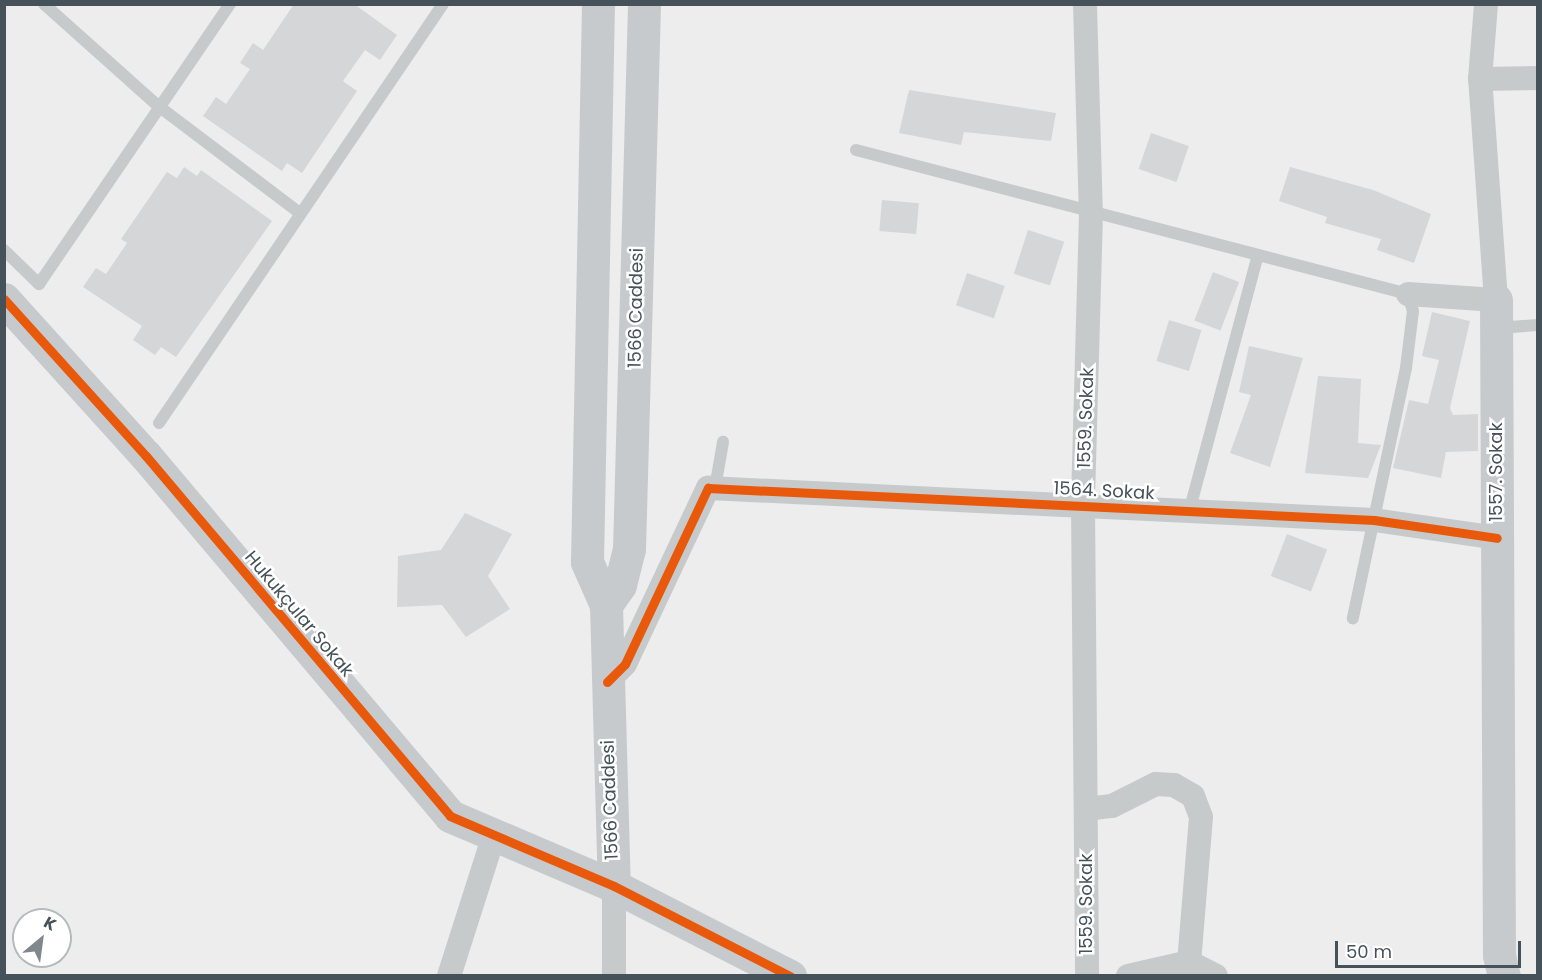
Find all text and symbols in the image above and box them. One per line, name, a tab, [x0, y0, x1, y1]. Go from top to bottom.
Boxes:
street label: 1566 Caddesi	[624, 248, 648, 368]
street label: 1559. Sokak	[1073, 367, 1099, 469]
street label: 1557. Sokak	[1485, 422, 1507, 522]
street label: 1564. Sokak	[1053, 478, 1155, 504]
street label: Hukukçular Sokak	[240, 547, 358, 681]
street label: 1566 Caddesi	[597, 740, 623, 860]
street label: 1559. Sokak	[1075, 853, 1097, 955]
north arrow	[12, 908, 72, 968]
text: K	[40, 911, 60, 936]
scale bar	[1338, 929, 1524, 967]
text: 50 m	[1346, 939, 1392, 964]

